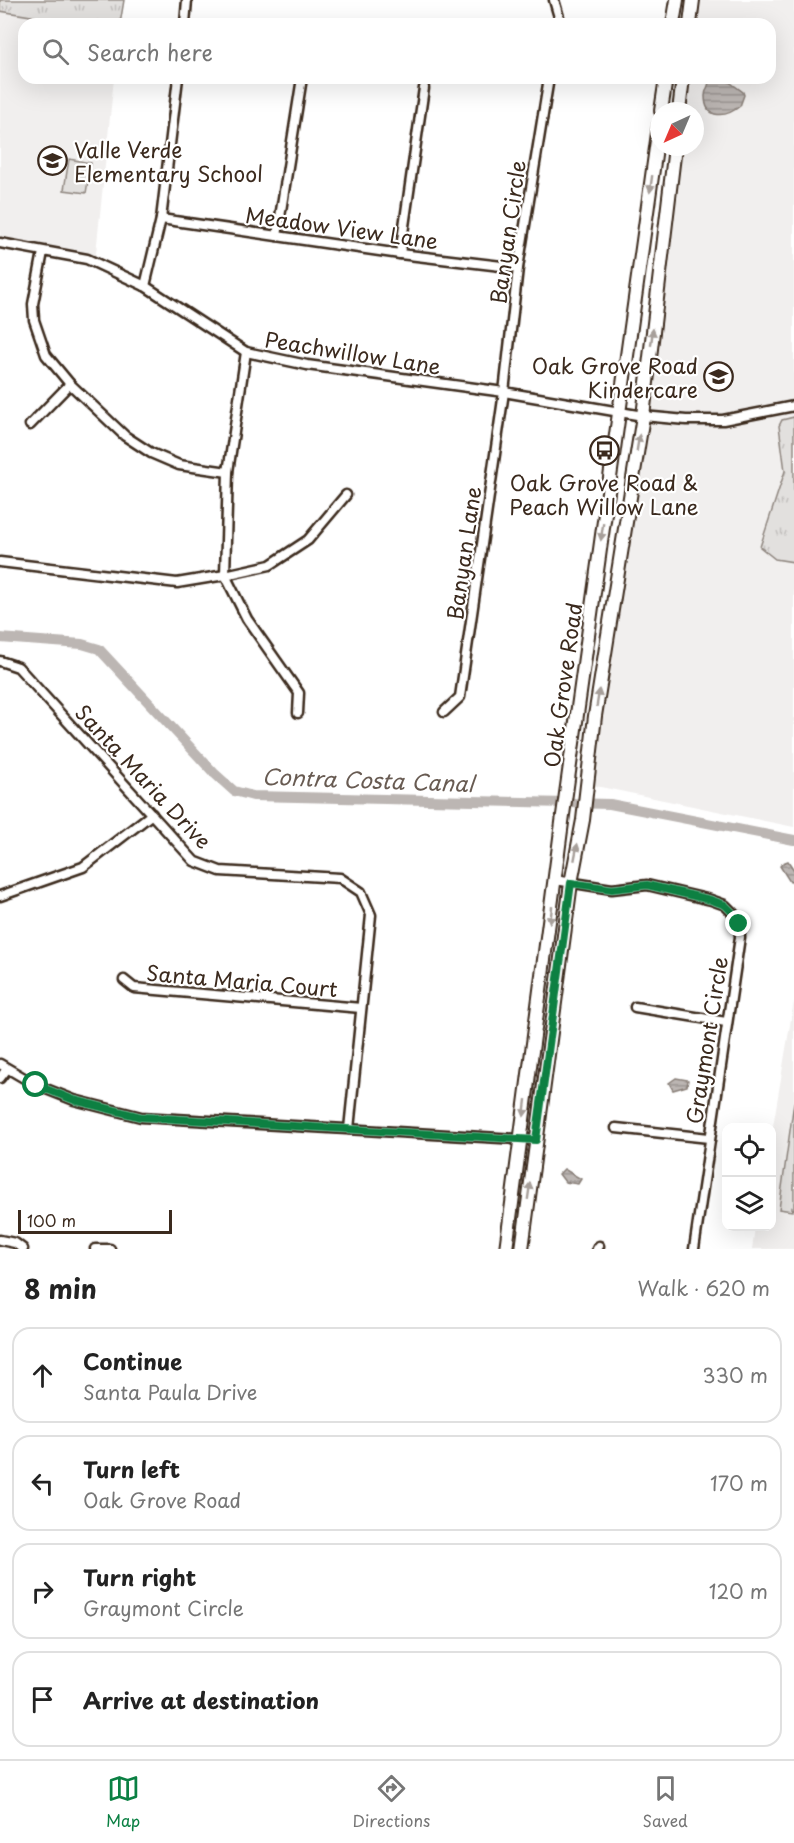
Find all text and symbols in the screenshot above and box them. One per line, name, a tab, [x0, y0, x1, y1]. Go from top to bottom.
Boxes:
search box	[18, 18, 776, 84]
icon: search	[39, 35, 72, 68]
text: Search here	[87, 35, 213, 68]
north arrow	[650, 102, 704, 156]
place label: Valle Verde Elementary School	[74, 133, 263, 189]
school or university icon: Valle Verde Elementary School	[37, 145, 69, 177]
street label: Banyan Circle	[481, 158, 533, 306]
one-way arrow	[646, 174, 655, 193]
street label: Meadow View Lane	[243, 198, 441, 256]
street label: Peachwillow Lane	[263, 322, 443, 382]
one-way arrow	[647, 328, 657, 347]
place label: Oak Grove Road Kindercare	[532, 349, 698, 405]
school or university icon: Oak Grove Road Kindercare	[703, 361, 735, 393]
one-way arrow	[634, 433, 643, 452]
bus stop icon: Oak Grove Road & Peach Willow Lane	[588, 435, 620, 467]
place label: Oak Grove Road & Peach Willow Lane	[509, 466, 699, 522]
street label: Banyan Lane	[438, 484, 488, 622]
one-way arrow	[598, 523, 607, 542]
street label: Oak Grove Road	[535, 600, 589, 770]
one-way arrow	[594, 688, 603, 707]
street label: Santa Maria Drive	[68, 697, 220, 855]
water label: Contra Costa Canal	[262, 759, 477, 799]
one-way arrow	[572, 843, 581, 862]
one-way arrow	[546, 905, 555, 924]
route end	[725, 910, 751, 936]
street label: Graymont Circle	[677, 954, 735, 1126]
street label: Santa Maria Court	[145, 956, 339, 1004]
route start	[22, 1071, 48, 1097]
one-way arrow	[521, 1098, 530, 1117]
map controls	[722, 1123, 776, 1231]
button: locate	[722, 1123, 776, 1177]
button: layers	[722, 1177, 776, 1231]
one-way arrow	[525, 1181, 534, 1200]
scale bar	[18, 1207, 172, 1234]
text: 100 m	[27, 1208, 76, 1232]
text: 8 min	[24, 1269, 97, 1308]
text: Walk · 620 m	[638, 1273, 770, 1303]
text: Continue	[83, 1344, 182, 1377]
icon: ahead	[26, 1359, 59, 1392]
text: 330 m	[702, 1360, 768, 1390]
text: Santa Paula Drive	[83, 1377, 257, 1407]
text: Turn left	[83, 1452, 180, 1485]
icon: left	[26, 1467, 59, 1500]
text: 170 m	[710, 1468, 768, 1498]
text: Oak Grove Road	[83, 1485, 241, 1515]
text: Turn right	[83, 1560, 196, 1593]
icon: right	[26, 1575, 59, 1608]
text: 120 m	[709, 1576, 768, 1606]
text: Graymont Circle	[83, 1593, 244, 1623]
icon: arrive	[26, 1683, 59, 1716]
text: Arrive at destination	[83, 1683, 319, 1716]
tab: Map	[106, 1772, 140, 1832]
tab: Directions	[352, 1772, 430, 1832]
tab: Saved	[642, 1772, 688, 1832]

